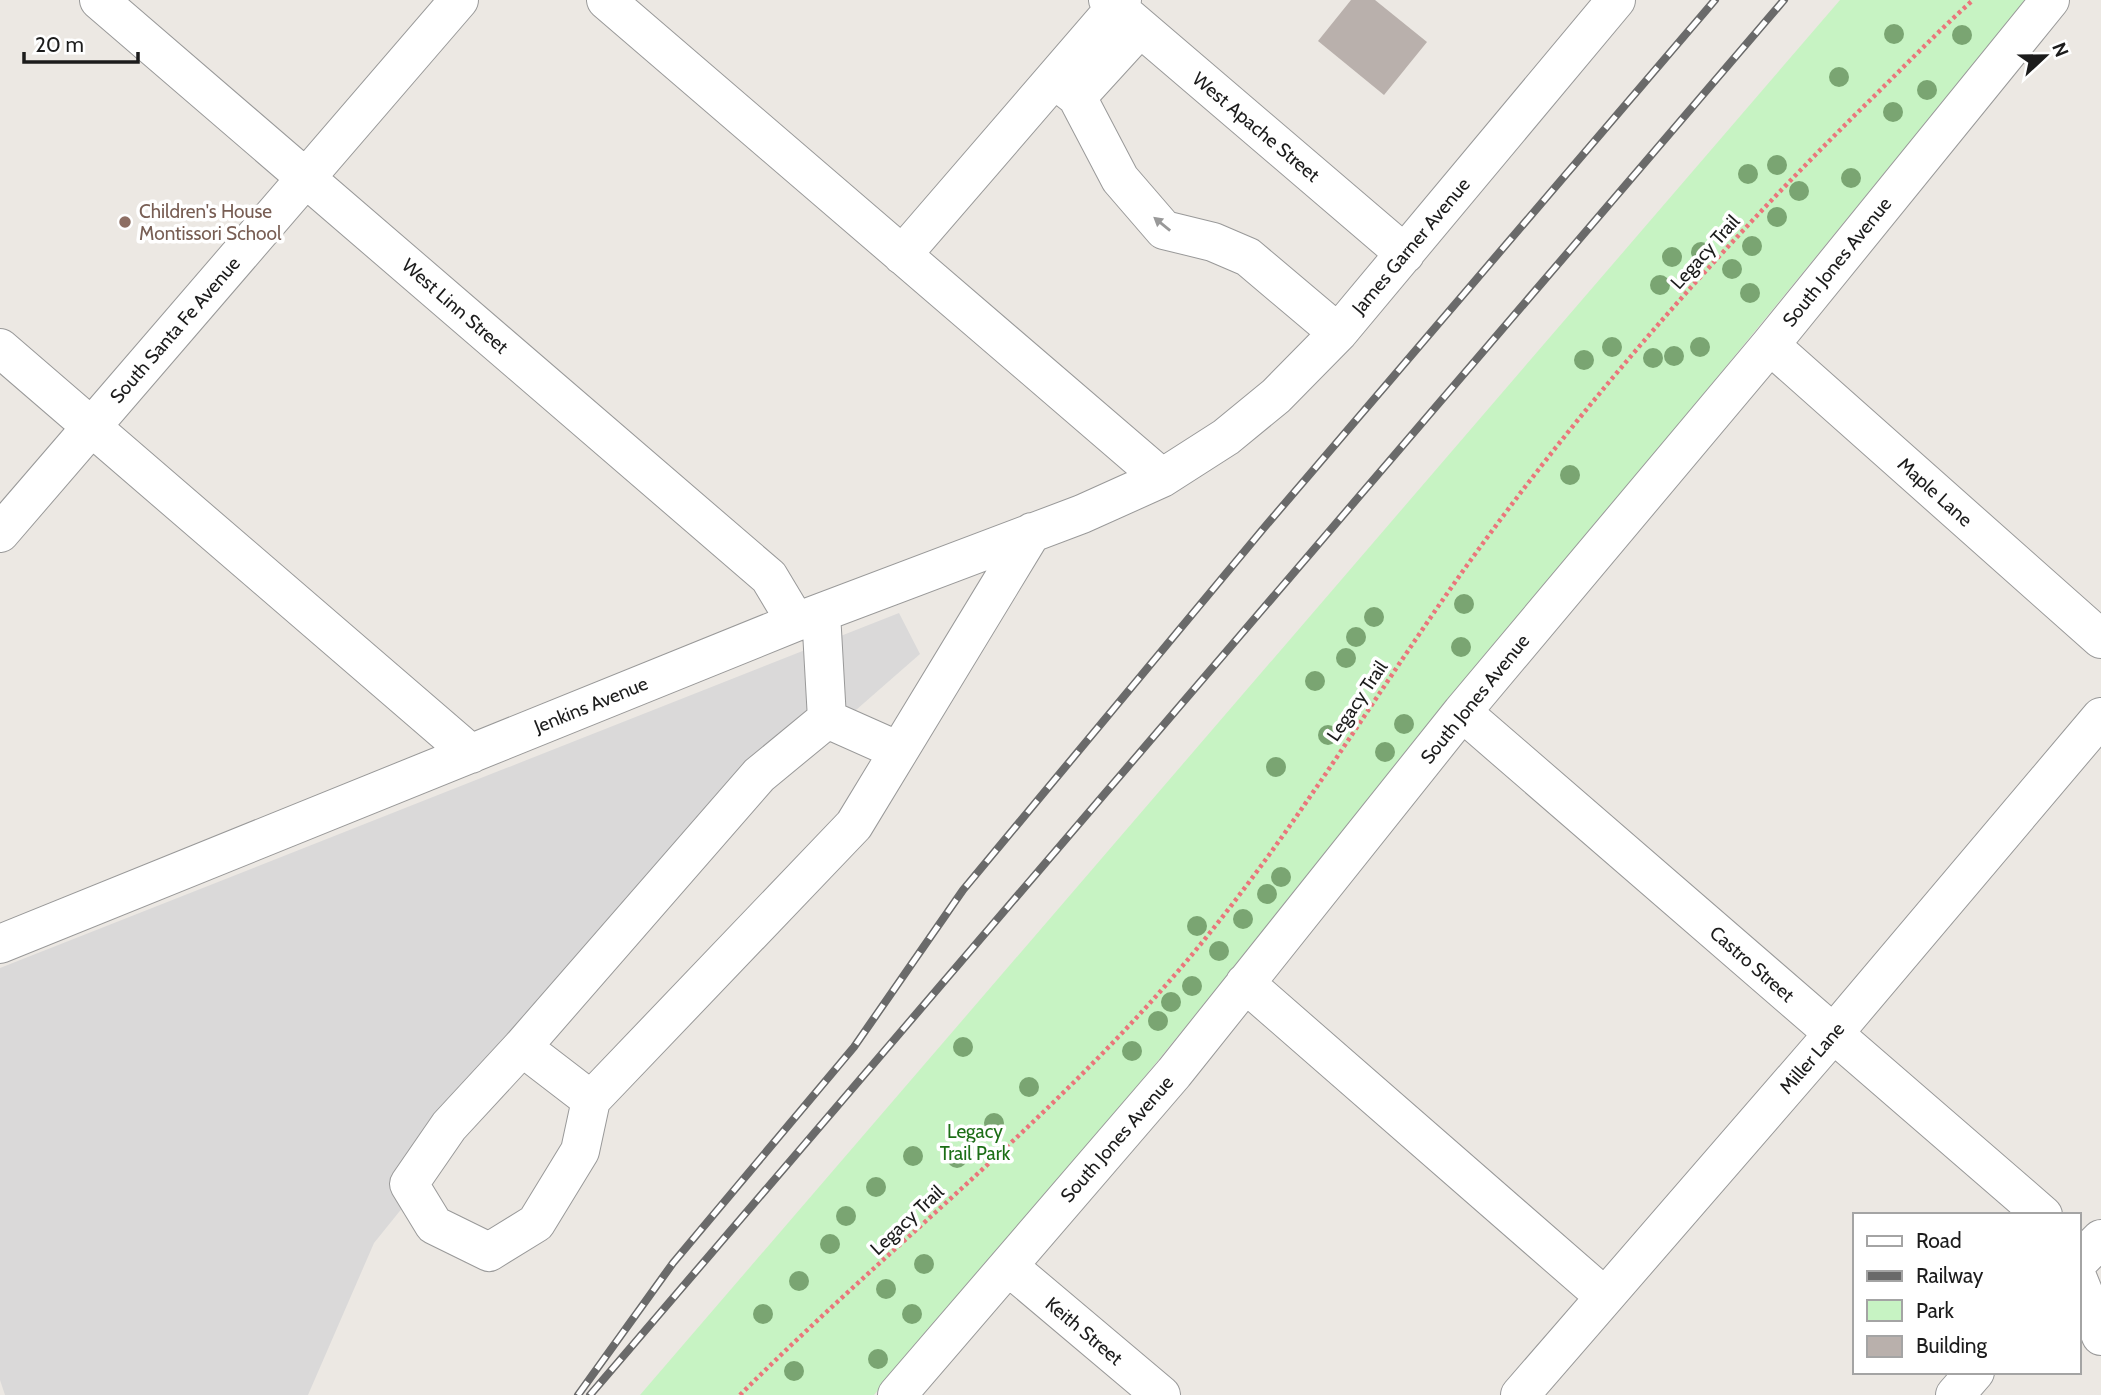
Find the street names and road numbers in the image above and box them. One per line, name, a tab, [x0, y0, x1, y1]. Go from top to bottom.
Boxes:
street label: West Apache Street	[1188, 67, 1325, 187]
street label: James Garner Avenue	[1347, 173, 1475, 320]
street label: South Jones Avenue	[1778, 192, 1897, 332]
street label: Legacy Trail	[1666, 210, 1745, 294]
street label: South Santa Fe Avenue	[105, 252, 245, 408]
street label: West Linn Street	[397, 254, 513, 359]
street label: Maple Lane	[1893, 453, 1977, 532]
street label: South Jones Avenue	[1416, 629, 1535, 769]
street label: Legacy Trail	[1322, 656, 1393, 746]
street label: Jenkins Avenue	[530, 672, 651, 739]
street label: Castro Street	[1705, 921, 1799, 1007]
street label: Miller Lane	[1775, 1017, 1849, 1098]
street label: South Jones Avenue	[1056, 1071, 1178, 1207]
street label: Legacy Trail	[865, 1180, 949, 1260]
street label: Keith Street	[1041, 1292, 1128, 1370]

